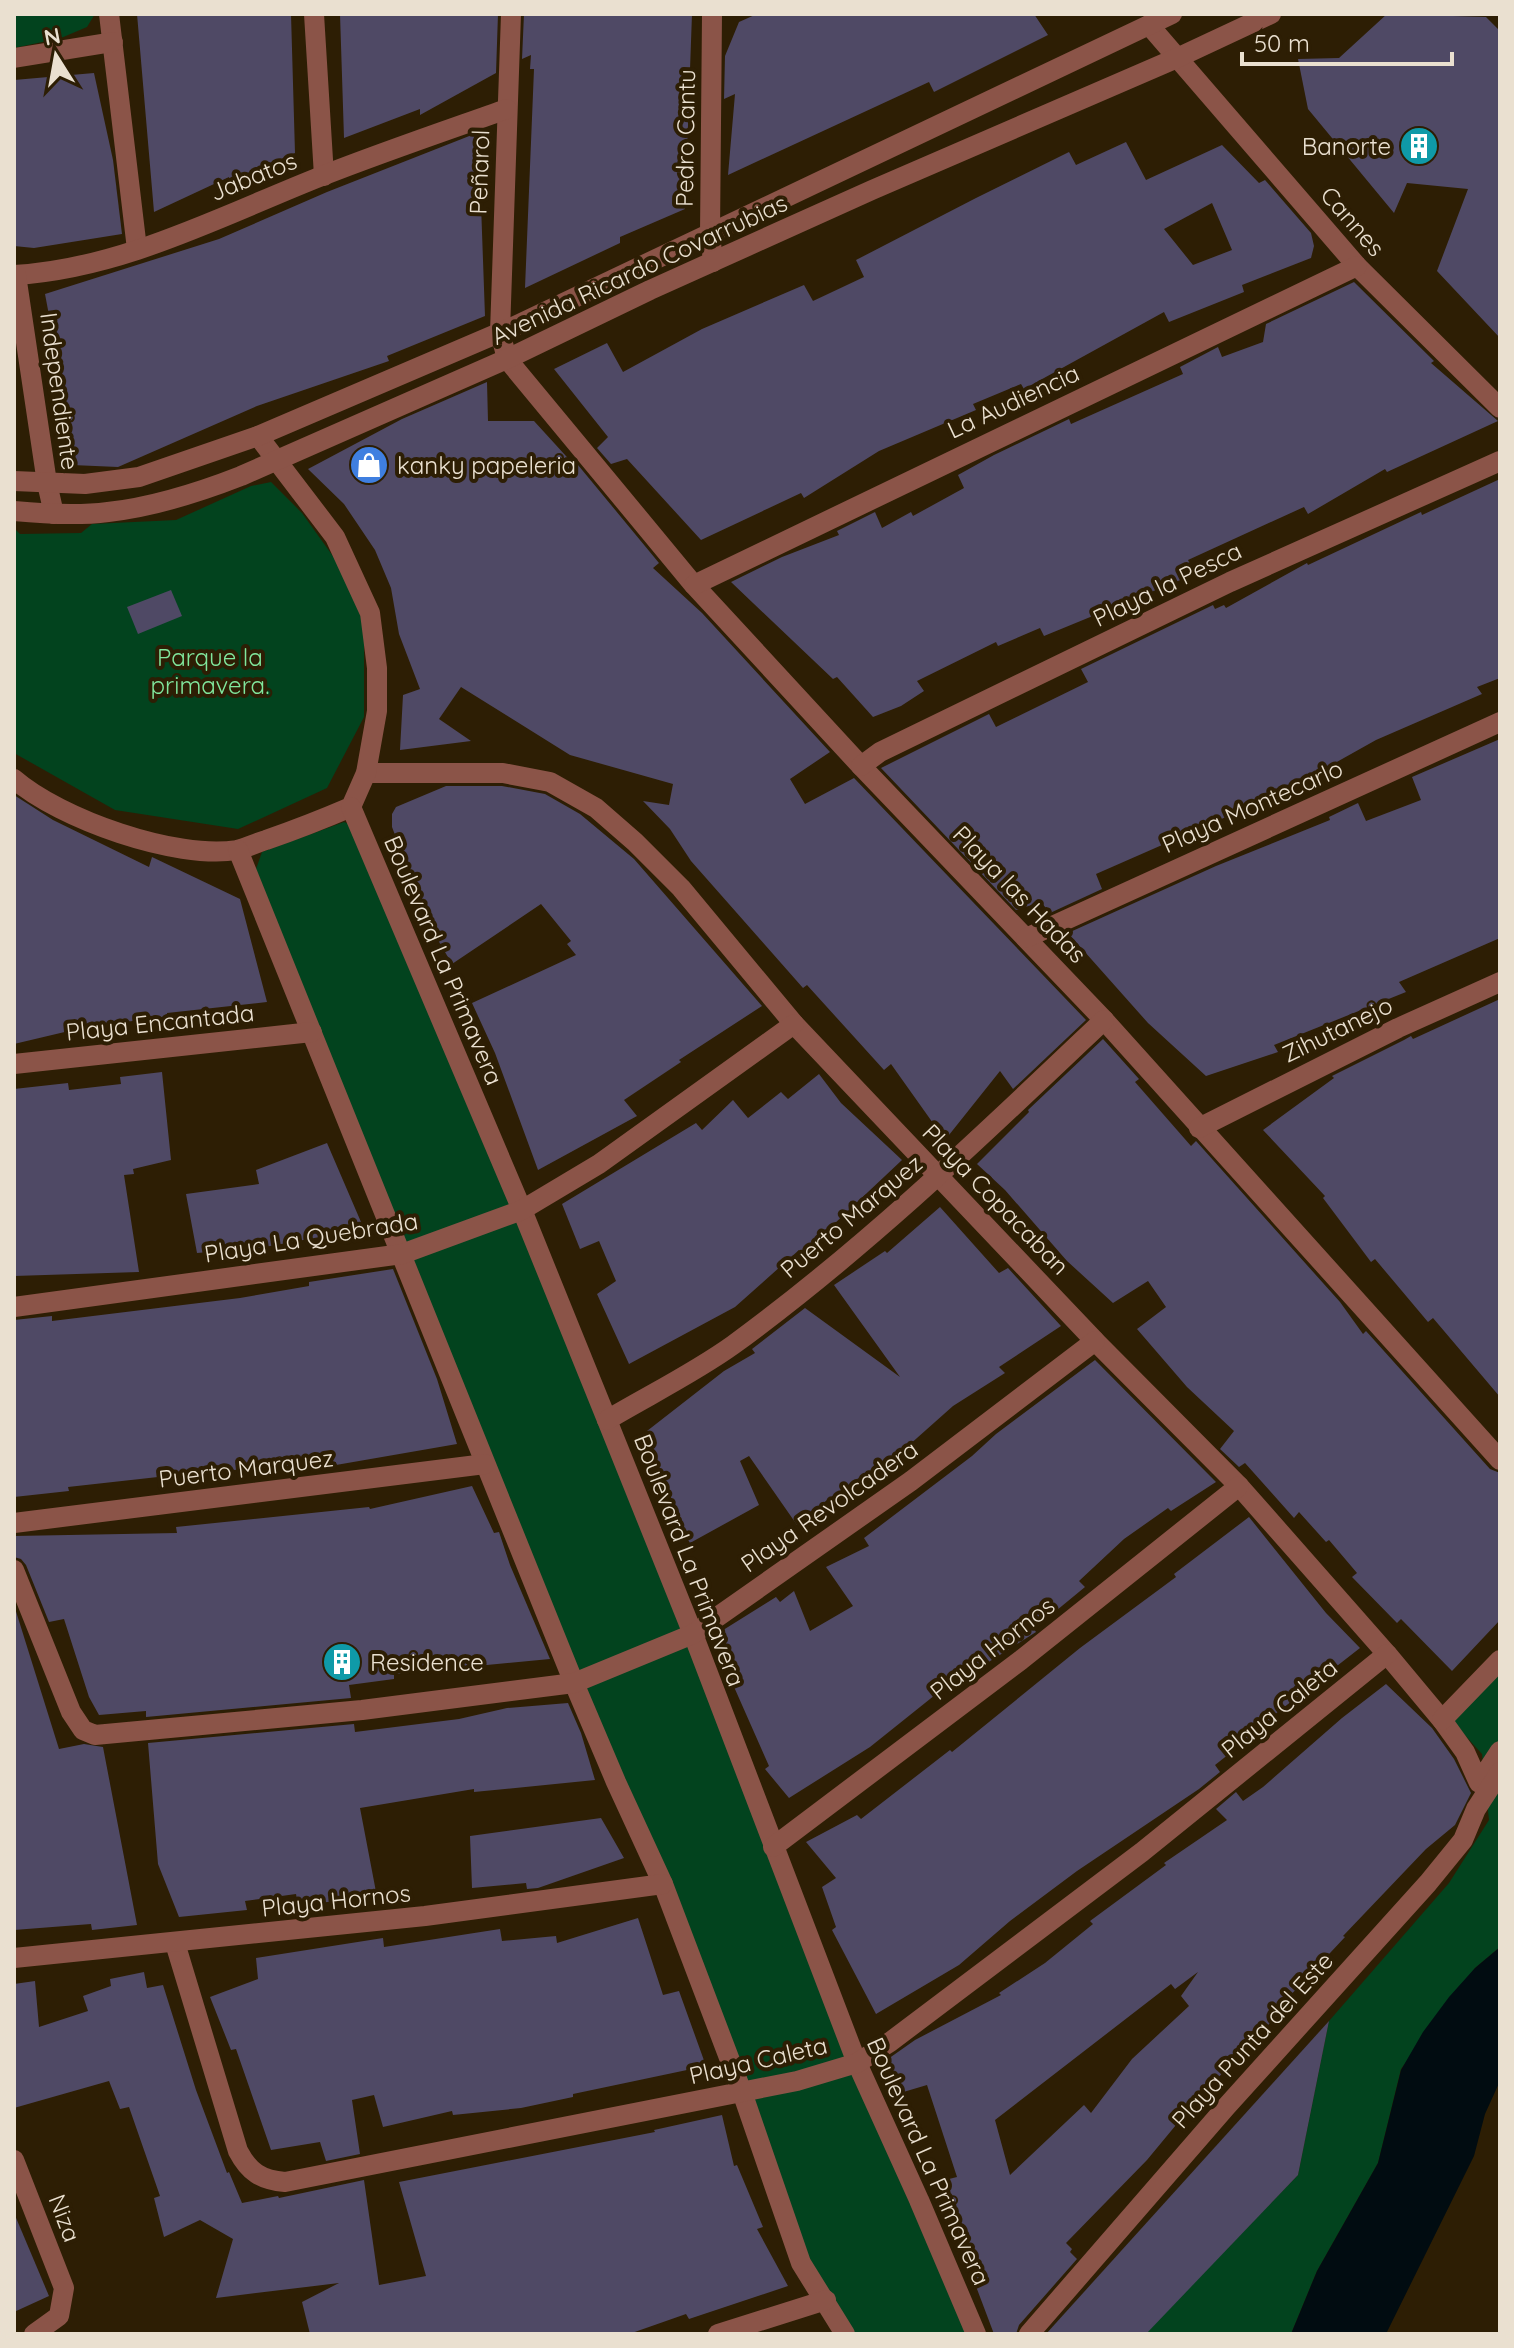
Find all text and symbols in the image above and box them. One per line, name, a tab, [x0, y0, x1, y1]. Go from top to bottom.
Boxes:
north arrow	[16, 16, 96, 96]
scale bar	[1242, 16, 1452, 66]
text: N	[42, 21, 63, 52]
text: 50 m	[1254, 28, 1310, 58]
street label: Pedro Cantu	[669, 69, 701, 207]
building icon: Banorte	[1398, 125, 1440, 167]
street label: Peñarol	[463, 129, 495, 215]
place label: Banorte	[1302, 131, 1391, 161]
street label: Jabatos	[205, 145, 301, 207]
street label: Cannes	[1315, 180, 1391, 262]
street label: Avenida Ricardo Covarrubias	[486, 187, 792, 351]
street label: Independiente	[34, 310, 86, 472]
street label: La Audiencia	[942, 357, 1084, 445]
shop icon: kanky papeleria	[348, 444, 390, 486]
place label: kanky papeleria	[397, 450, 576, 480]
street label: Playa la Pesca	[1088, 535, 1246, 633]
park label: Parque la primavera.	[150, 642, 270, 700]
street label: Playa Montecarlo	[1157, 753, 1347, 859]
street label: Playa las Hadas	[947, 819, 1093, 969]
street label: Boulevard La Primavera	[378, 831, 510, 1089]
street label: Zihutanejo	[1277, 989, 1397, 1069]
street label: Playa Encantada	[64, 997, 256, 1047]
street label: Playa Copacaban	[916, 1117, 1076, 1281]
street label: Puerto Marquez	[774, 1148, 928, 1284]
street label: Playa La Quebrada	[202, 1205, 420, 1269]
street label: Boulevard La Primavera	[628, 1430, 752, 1690]
street label: Playa Revolcadera	[735, 1434, 923, 1578]
street label: Puerto Marquez	[157, 1442, 335, 1494]
street label: Playa Hornos	[924, 1590, 1060, 1706]
building icon: Residence	[321, 1641, 363, 1683]
place label: Residence	[370, 1647, 484, 1677]
street label: Playa Caleta	[1215, 1652, 1343, 1764]
street label: Playa Hornos	[260, 1877, 412, 1923]
street label: Playa Punta del Este	[1165, 1946, 1339, 2134]
street label: Playa Caleta	[686, 2030, 830, 2090]
street label: Boulevard La Primavera	[861, 2033, 997, 2289]
street label: Niza	[42, 2190, 88, 2246]

